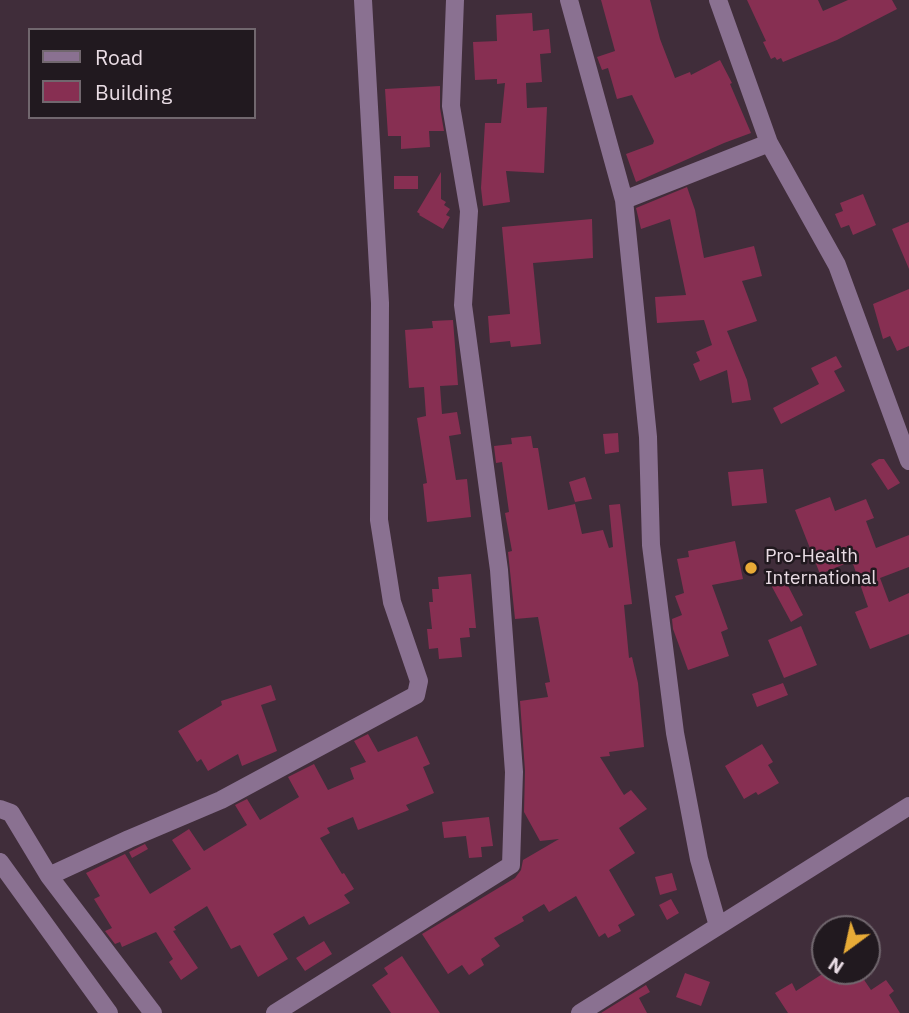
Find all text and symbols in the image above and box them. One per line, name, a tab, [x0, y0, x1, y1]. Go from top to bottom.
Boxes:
legend	[28, 28, 256, 119]
text: Road	[95, 43, 143, 71]
text: Building	[95, 78, 172, 106]
place label: Pro-Health International	[765, 546, 876, 590]
marker: Pro-Health International	[743, 560, 759, 576]
north arrow	[811, 915, 881, 985]
text: N	[823, 952, 848, 980]

